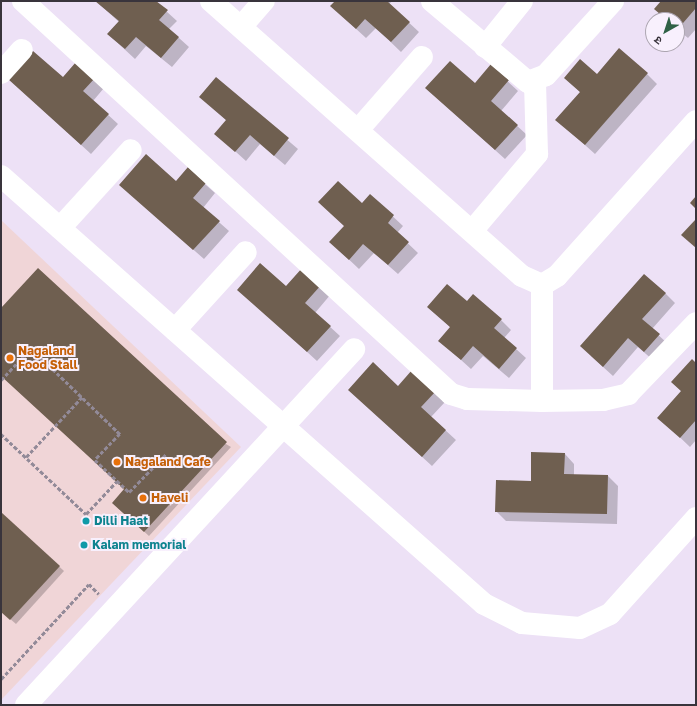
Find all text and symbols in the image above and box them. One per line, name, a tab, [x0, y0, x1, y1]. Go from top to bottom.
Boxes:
north arrow	[645, 12, 685, 52]
text: उ	[651, 34, 664, 48]
place label: Nagaland Food Stall	[18, 344, 78, 372]
marker: Nagaland Food Stall	[5, 353, 15, 363]
place label: Nagaland Cafe	[125, 455, 211, 469]
marker: Nagaland Cafe	[112, 457, 122, 467]
place label: Haveli	[151, 491, 188, 505]
marker: Haveli	[138, 493, 148, 503]
place label: Dilli Haat	[94, 514, 148, 528]
marker: Dilli Haat	[81, 516, 91, 526]
place label: Kalam memorial	[92, 538, 186, 552]
marker: Kalam memorial	[79, 540, 89, 550]

